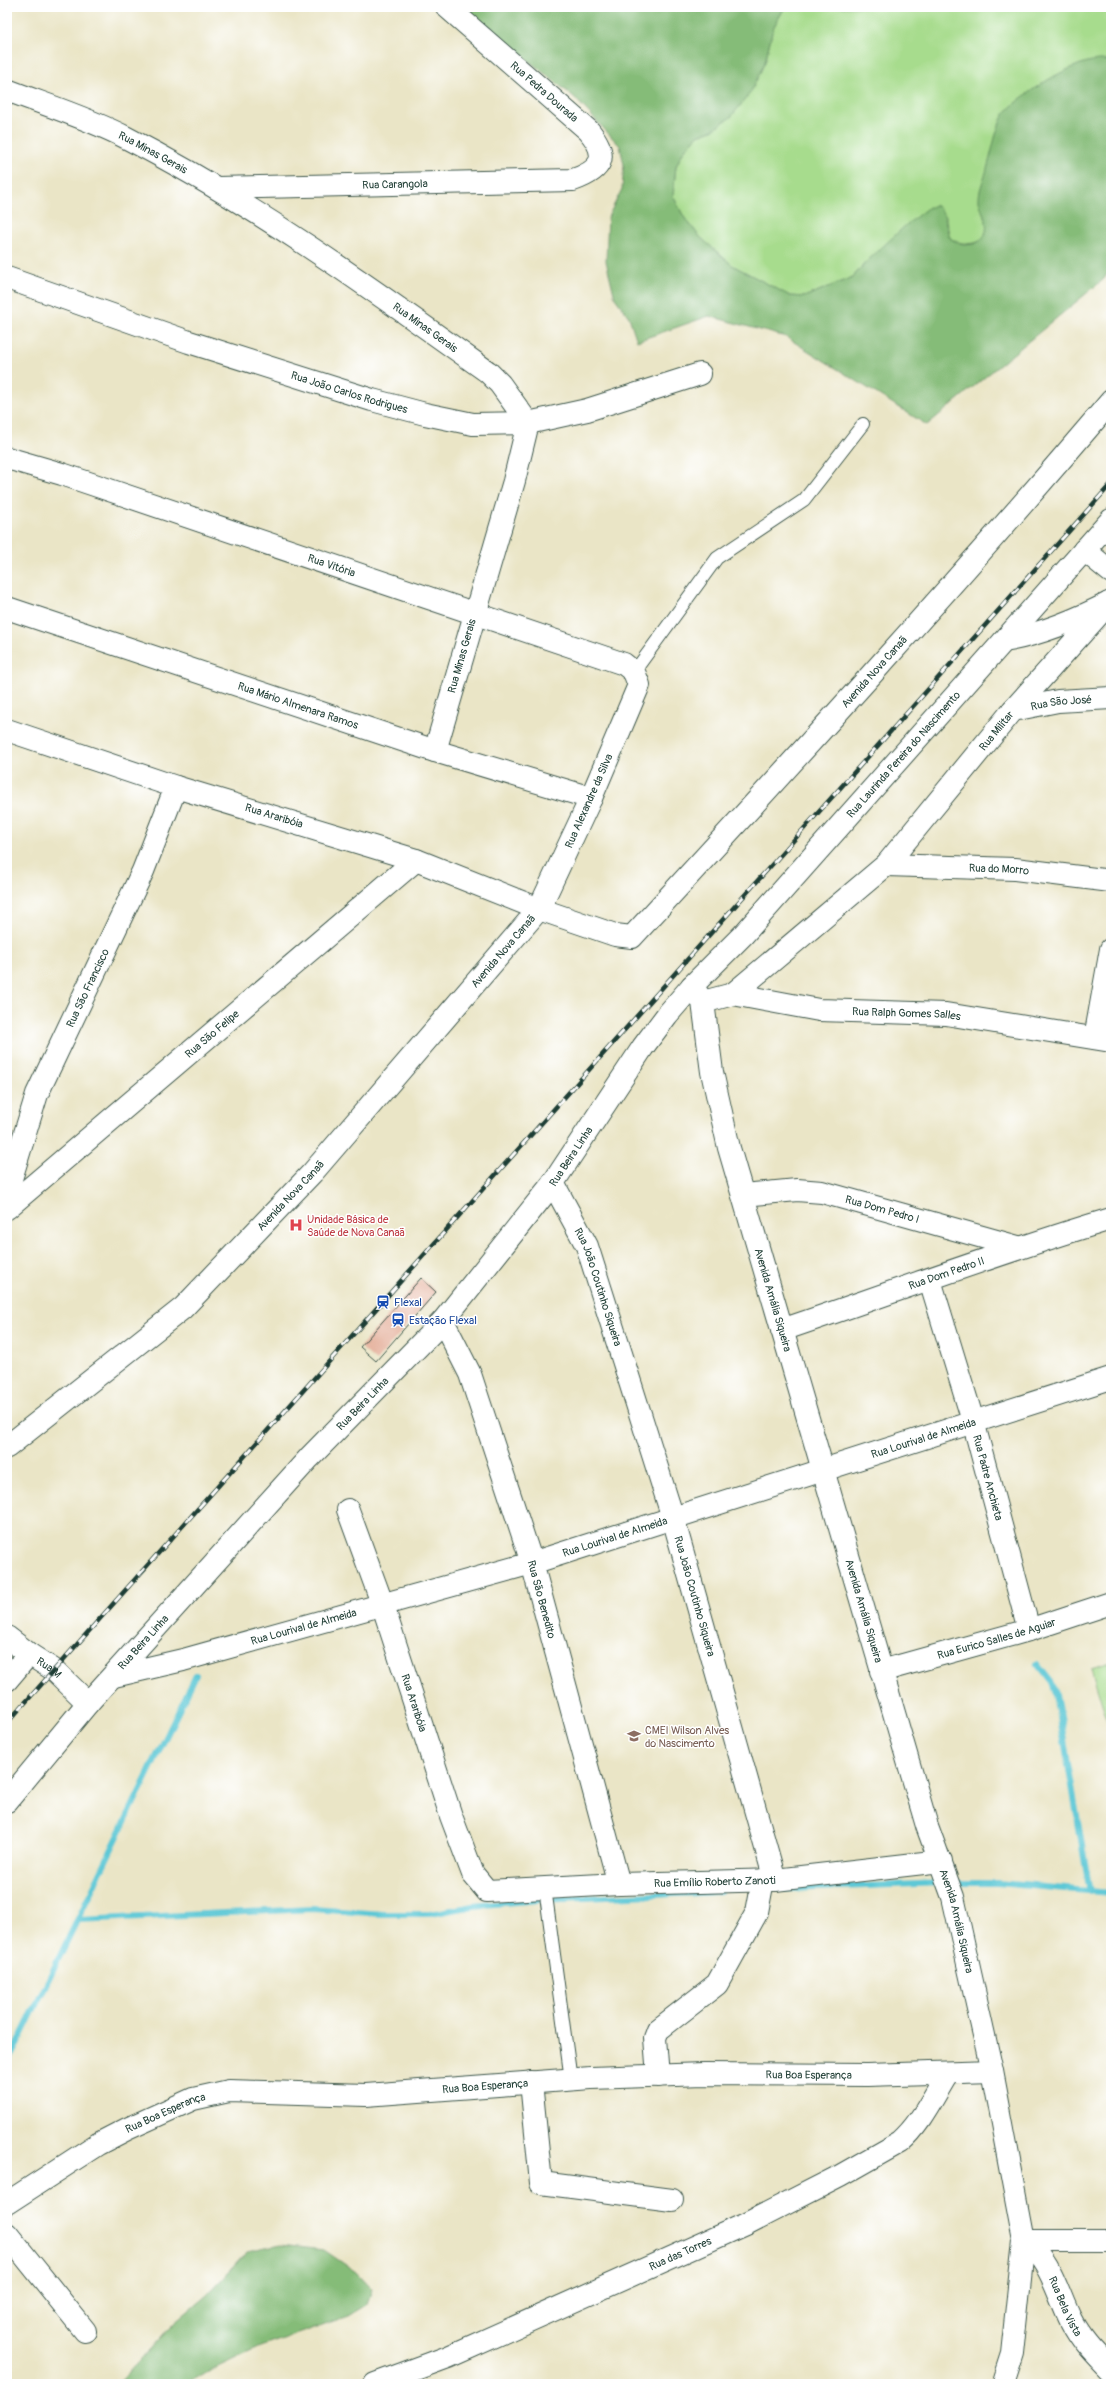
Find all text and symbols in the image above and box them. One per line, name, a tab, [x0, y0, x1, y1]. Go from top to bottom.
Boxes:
street label: Rua Pedra Dourada	[507, 59, 581, 125]
street label: Rua Minas Gerais	[116, 128, 190, 176]
street label: Rua Carangola	[362, 177, 428, 191]
street label: Rua Minas Gerais	[390, 300, 460, 355]
street label: Rua João Carlos Rodrigues	[289, 368, 409, 416]
street label: Rua Vitória	[306, 551, 357, 579]
street label: Rua Minas Gerais	[445, 617, 479, 695]
street label: Avenida Nova Canaã	[839, 633, 910, 710]
street label: Rua Mário Almenara Ramos	[236, 679, 360, 732]
street label: Rua Laurinda Pereira do Nascimento	[844, 688, 963, 820]
street label: Rua São José	[1029, 693, 1092, 713]
street label: Rua Militar	[976, 708, 1016, 753]
street label: Rua Alexandre da Silva	[562, 752, 616, 850]
street label: Rua Araribóia	[243, 801, 305, 831]
street label: Rua do Morro	[969, 861, 1030, 877]
street label: Avenida Nova Canaã	[468, 912, 538, 990]
street label: Rua São Francisco	[63, 946, 112, 1029]
street label: Rua Ralph Gomes Salles	[852, 1005, 962, 1023]
street label: Rua São Felipe	[182, 1007, 242, 1060]
street label: Rua Beira Linha	[546, 1124, 595, 1189]
street label: Avenida Nova Canaã	[254, 1157, 327, 1233]
street label: Rua Dom Pedro I	[844, 1192, 921, 1225]
place label: Unidade Básica de Saúde de Nova Canaã	[307, 1213, 405, 1239]
hospital icon: Unidade Básica de Saúde de Nova Canaã	[288, 1217, 304, 1233]
street label: Rua João Coutinho Siqueira	[572, 1225, 625, 1348]
street label: Avenida Amália Siqueira	[752, 1246, 795, 1353]
street label: Rua Dom Pedro II	[907, 1254, 986, 1292]
station icon: Flexal	[375, 1294, 391, 1310]
place label: Flexal	[394, 1296, 422, 1309]
station icon: Estação Flexal	[390, 1312, 406, 1328]
place label: Estação Flexal	[409, 1314, 477, 1327]
street label: Rua Beira Linha	[333, 1374, 391, 1433]
street label: Rua Lourival de Almeida	[869, 1415, 977, 1461]
street label: Rua Padre Anchieta	[970, 1433, 1006, 1522]
street label: Rua Lourival de Almeida	[561, 1514, 669, 1559]
street label: Rua João Coutinho Siqueira	[672, 1534, 718, 1658]
street label: Avenida Amália Siqueira	[843, 1557, 885, 1664]
street label: Rua São Benedito	[525, 1559, 559, 1640]
street label: Rua Lourival de Almeida	[249, 1606, 358, 1647]
street label: Rua Beira Linha	[115, 1612, 171, 1672]
street label: Rua Eurico Salles de Aguiar	[936, 1615, 1057, 1662]
street label: Rua M	[34, 1654, 64, 1680]
street label: Rua Araribóia	[399, 1672, 430, 1733]
place label: CMEI Wilson Alves do Nascimento	[645, 1724, 729, 1750]
school or university icon: CMEI Wilson Alves do Nascimento	[626, 1728, 642, 1744]
street label: Avenida Amália Siqueira	[937, 1867, 976, 1974]
street label: Rua Emílio Roberto Zanoti	[654, 1873, 776, 1890]
street label: Rua Boa Esperança	[766, 2068, 852, 2081]
street label: Rua Boa Esperança	[442, 2076, 529, 2096]
street label: Rua Boa Esperança	[123, 2090, 207, 2135]
street label: Rua das Torres	[647, 2234, 713, 2273]
street label: Rua Bela Vista	[1046, 2274, 1085, 2339]

